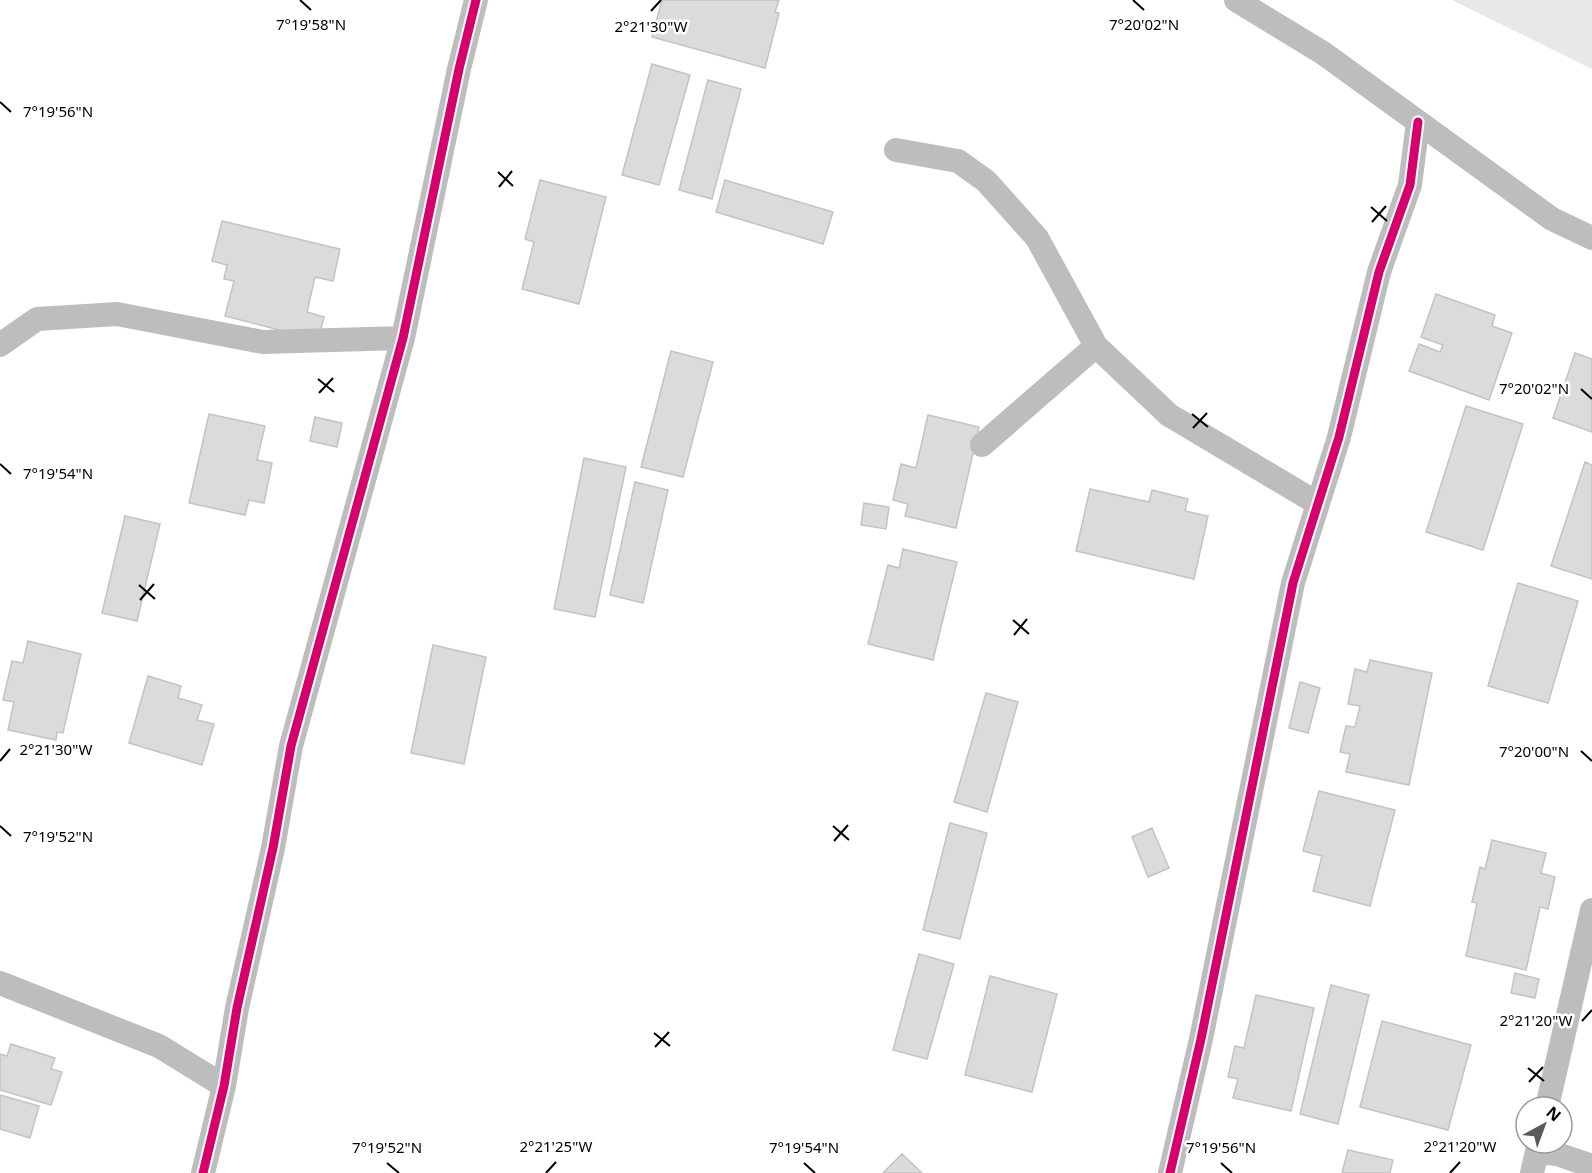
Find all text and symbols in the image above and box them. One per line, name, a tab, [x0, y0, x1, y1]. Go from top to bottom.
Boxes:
text: 7°19'58"N	[276, 14, 346, 34]
text: 7°20'02"N	[1109, 14, 1179, 34]
text: 2°21'30"W	[614, 16, 688, 36]
text: 7°19'56"N	[23, 101, 93, 121]
text: 7°20'02"N	[1499, 378, 1569, 398]
text: 7°19'54"N	[23, 463, 93, 483]
text: 2°21'30"W	[19, 739, 93, 759]
text: 7°20'00"N	[1499, 741, 1569, 761]
text: 7°19'52"N	[23, 826, 93, 846]
text: 2°21'20"W	[1499, 1010, 1573, 1030]
north arrow	[1514, 1095, 1574, 1155]
text: N	[1542, 1101, 1566, 1126]
text: 2°21'25"W	[519, 1136, 593, 1156]
text: 2°21'20"W	[1423, 1136, 1497, 1156]
text: 7°19'52"N	[352, 1137, 422, 1157]
text: 7°19'54"N	[769, 1137, 839, 1157]
text: 7°19'56"N	[1186, 1137, 1256, 1157]

